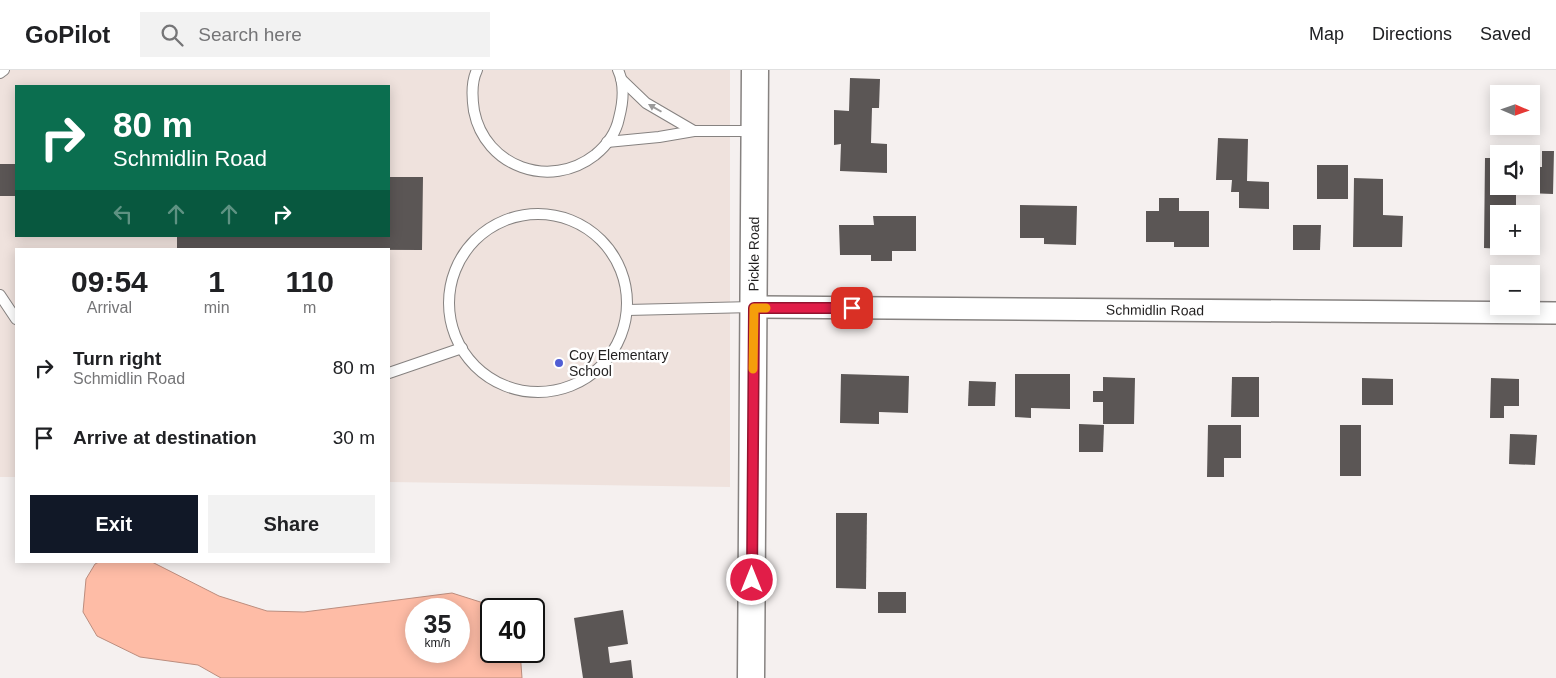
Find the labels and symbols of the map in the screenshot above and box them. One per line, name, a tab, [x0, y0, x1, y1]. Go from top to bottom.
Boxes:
north arrow	[1490, 85, 1540, 135]
one-way arrow	[648, 103, 661, 112]
street label: Pickle Road	[746, 217, 762, 291]
pin	[831, 287, 873, 329]
street label: Schmidlin Road	[1106, 302, 1204, 318]
place label: Coy Elementary School	[569, 347, 669, 379]
marker: Coy Elementary School	[553, 357, 565, 369]
position arrow	[725, 553, 777, 605]
speed limit sign: 40	[480, 598, 545, 663]

